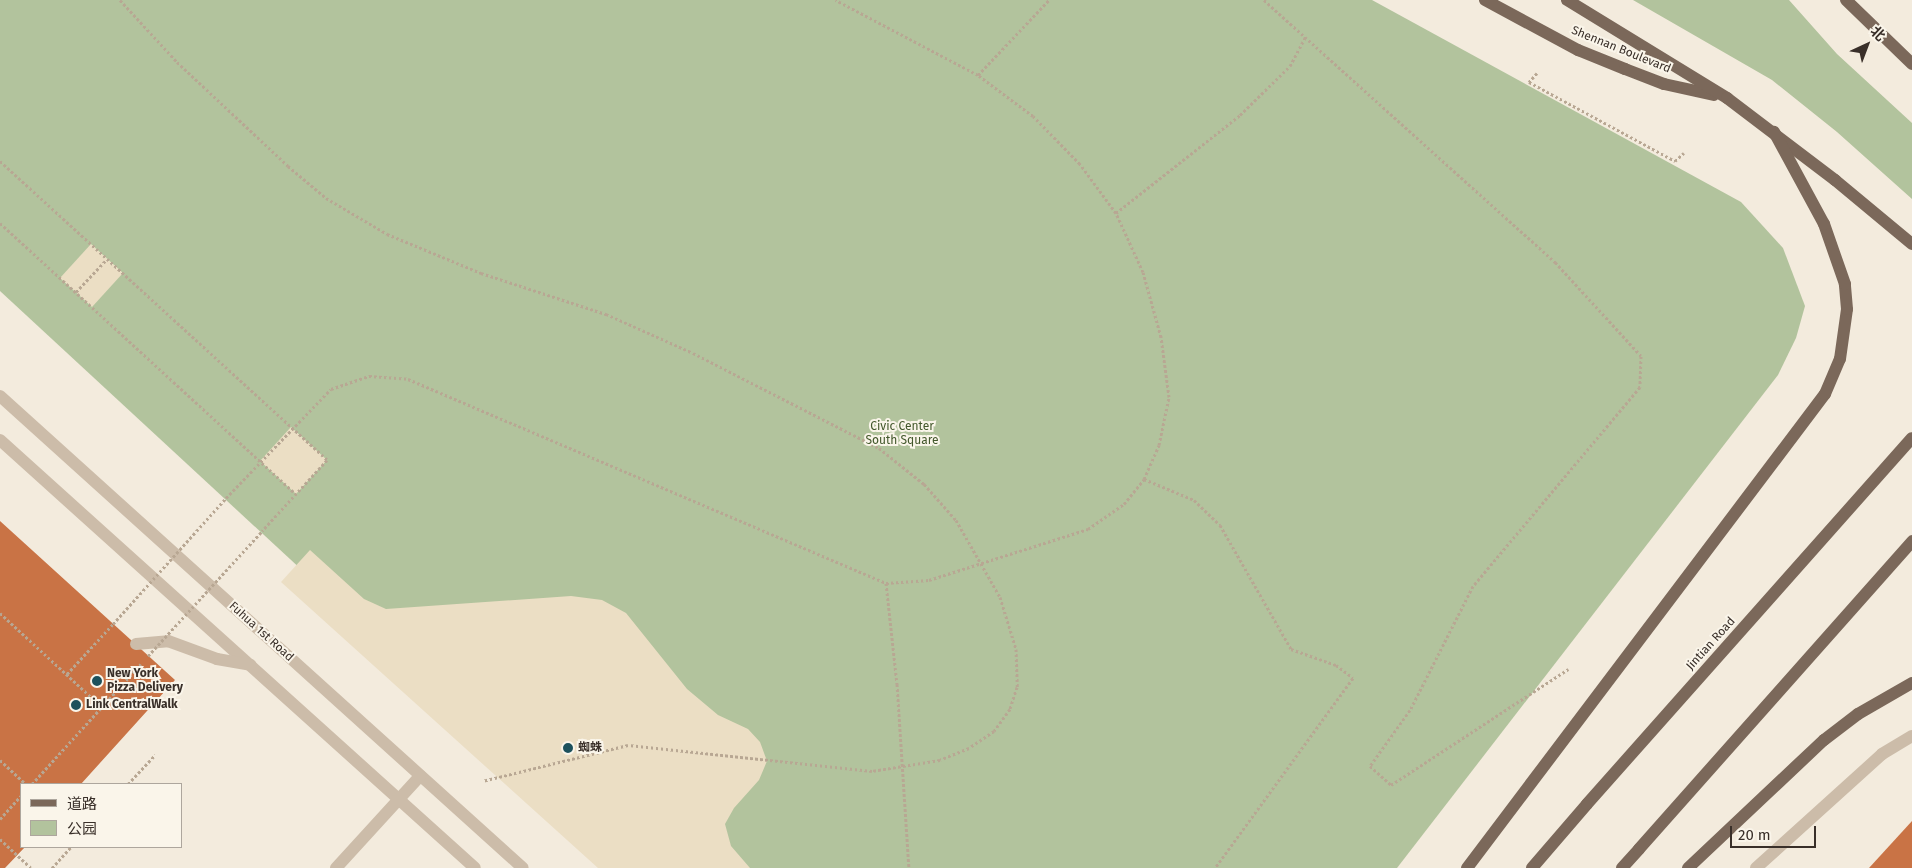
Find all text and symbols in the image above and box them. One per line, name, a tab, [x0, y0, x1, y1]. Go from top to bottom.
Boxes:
north arrow	[1842, 20, 1892, 70]
text: 北	[1867, 23, 1888, 45]
street label: Shennan Boulevard	[1569, 24, 1673, 76]
park label: Civic Center South Square	[865, 420, 939, 448]
street label: Fuhua 1st Road	[226, 599, 296, 665]
street label: Jintian Road	[1683, 615, 1739, 673]
place label: New York Pizza Delivery	[107, 667, 183, 695]
marker: New York Pizza Delivery	[91, 675, 103, 687]
place label: Link CentralWalk	[86, 698, 178, 712]
marker: Link CentralWalk	[70, 699, 82, 711]
place label: 蜘蛛	[578, 741, 602, 755]
marker: 蜘蛛	[562, 742, 574, 754]
legend	[20, 783, 182, 848]
text: 道路	[67, 795, 97, 813]
scale bar	[1732, 816, 1818, 848]
text: 公园	[67, 820, 97, 838]
text: 20 m	[1738, 826, 1771, 844]

